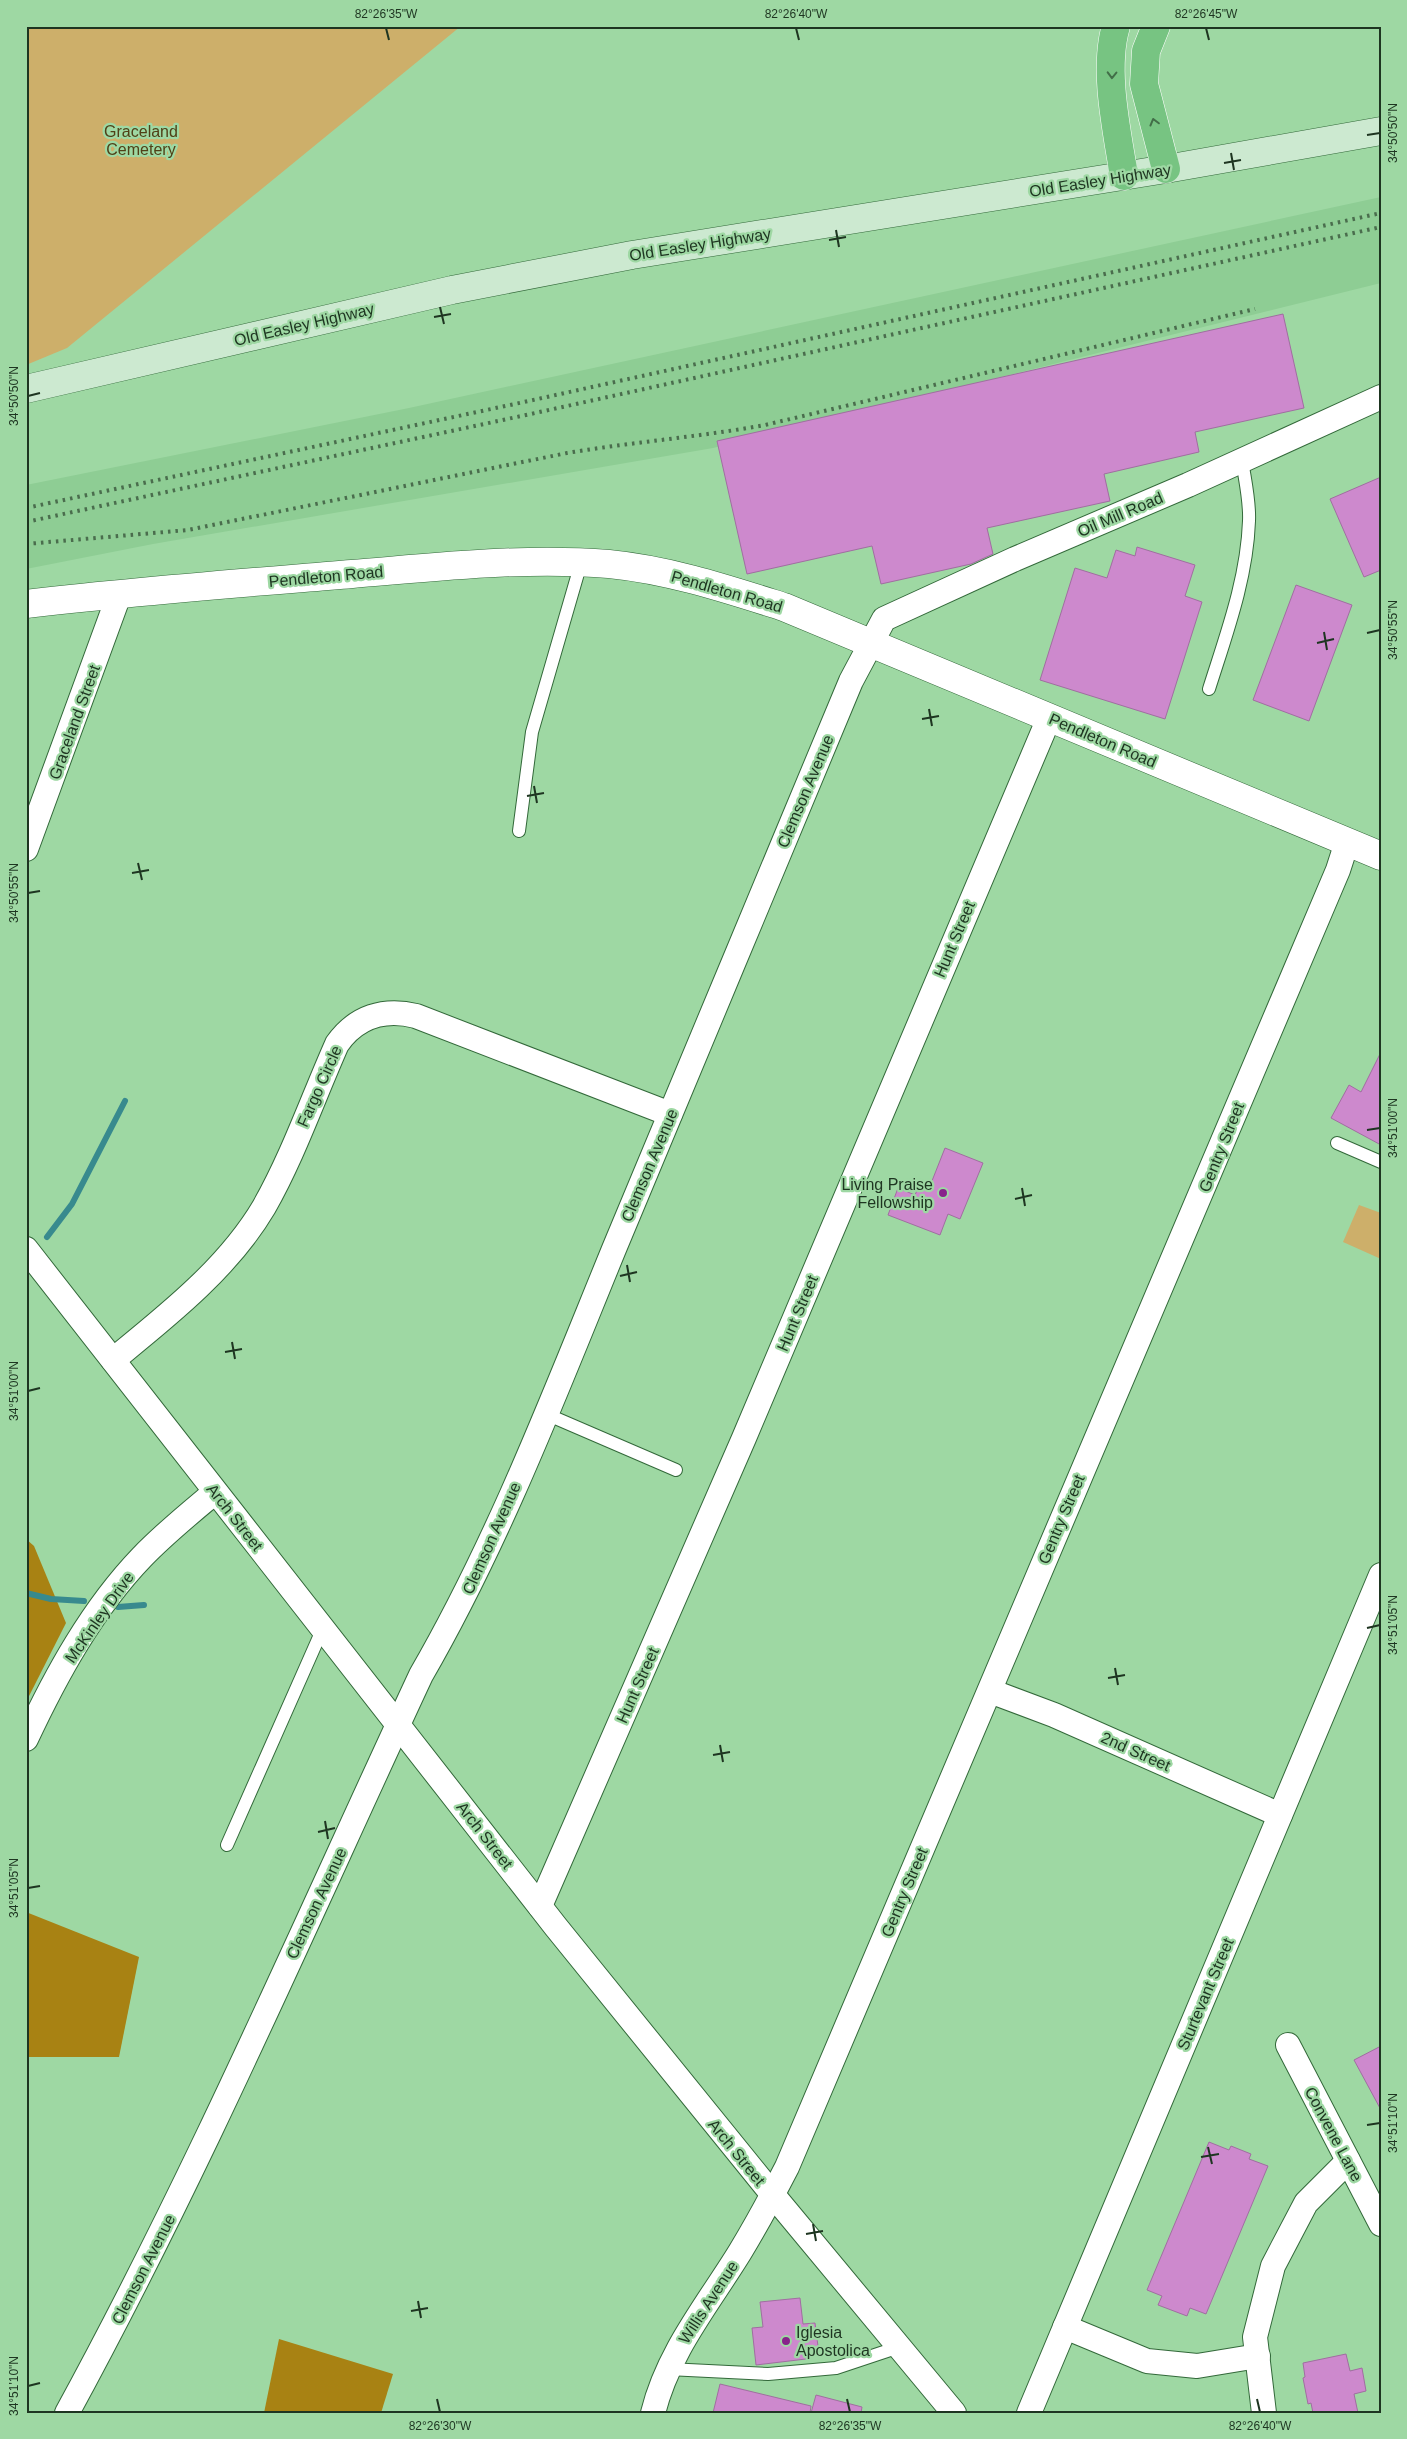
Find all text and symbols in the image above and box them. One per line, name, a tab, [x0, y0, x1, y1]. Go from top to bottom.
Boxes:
text: 82°26'35"W	[355, 7, 418, 21]
text: 82°26'40"W	[765, 7, 828, 21]
text: 82°26'45"W	[1175, 7, 1238, 21]
one-way arrow	[1106, 71, 1117, 79]
text: 34°50'50"N	[1386, 103, 1400, 163]
one-way arrow	[1149, 118, 1160, 127]
park label: Graceland Cemetery	[104, 123, 178, 158]
street label: Old Easley Highway	[1028, 161, 1172, 200]
street label: Old Easley Highway	[628, 225, 772, 264]
street label: Old Easley Highway	[232, 300, 376, 349]
text: 34°50'50"N	[7, 366, 21, 426]
street label: Oil Mill Road	[1075, 489, 1165, 540]
street label: Pendleton Road	[268, 563, 384, 590]
street label: Pendleton Road	[669, 567, 784, 615]
text: 34°50'55"N	[1386, 600, 1400, 660]
street label: Graceland Street	[46, 662, 103, 782]
street label: Pendleton Road	[1047, 710, 1159, 771]
street label: Clemson Avenue	[774, 732, 837, 850]
text: 34°50'55"N	[7, 863, 21, 923]
street label: Hunt Street	[931, 898, 978, 980]
street label: Fargo Circle	[294, 1043, 345, 1129]
text: 34°51'00"N	[1386, 1098, 1400, 1158]
street label: Gentry Street	[1196, 1099, 1247, 1194]
street label: Clemson Avenue	[618, 1106, 681, 1224]
place label: Living Praise Fellowship	[841, 1176, 933, 1211]
marker: Living Praise Fellowship	[937, 1187, 949, 1199]
street label: Hunt Street	[774, 1272, 821, 1354]
text: 34°51'00"N	[7, 1361, 21, 1421]
street label: Gentry Street	[1035, 1472, 1088, 1566]
street label: Clemson Avenue	[459, 1480, 524, 1597]
street label: Arch Street	[203, 1481, 266, 1555]
street label: McKinley Drive	[62, 1569, 137, 1666]
text: 34°51'05"N	[1386, 1595, 1400, 1655]
street label: Hunt Street	[613, 1644, 662, 1726]
street label: 2nd Street	[1099, 1729, 1173, 1774]
street label: Arch Street	[453, 1799, 516, 1873]
street label: Clemson Avenue	[283, 1845, 350, 1961]
street label: Gentry Street	[878, 1845, 931, 1939]
text: 34°51'05"N	[7, 1858, 21, 1918]
street label: Sturtevant Street	[1174, 1935, 1237, 2053]
street label: Convene Lane	[1302, 2084, 1366, 2184]
text: 34°51'10"N	[1386, 2093, 1400, 2153]
street label: Arch Street	[705, 2116, 769, 2189]
street label: Clemson Avenue	[108, 2212, 178, 2327]
street label: Willis Avenue	[675, 2258, 741, 2347]
place label: Iglesia Apostolica	[796, 2324, 870, 2359]
marker: Iglesia Apostolica	[780, 2335, 792, 2347]
text: 34°51'10"N	[7, 2356, 21, 2416]
text: 82°26'30"W	[409, 2419, 472, 2433]
text: 82°26'35"W	[819, 2419, 882, 2433]
text: 82°26'40"W	[1229, 2419, 1292, 2433]

